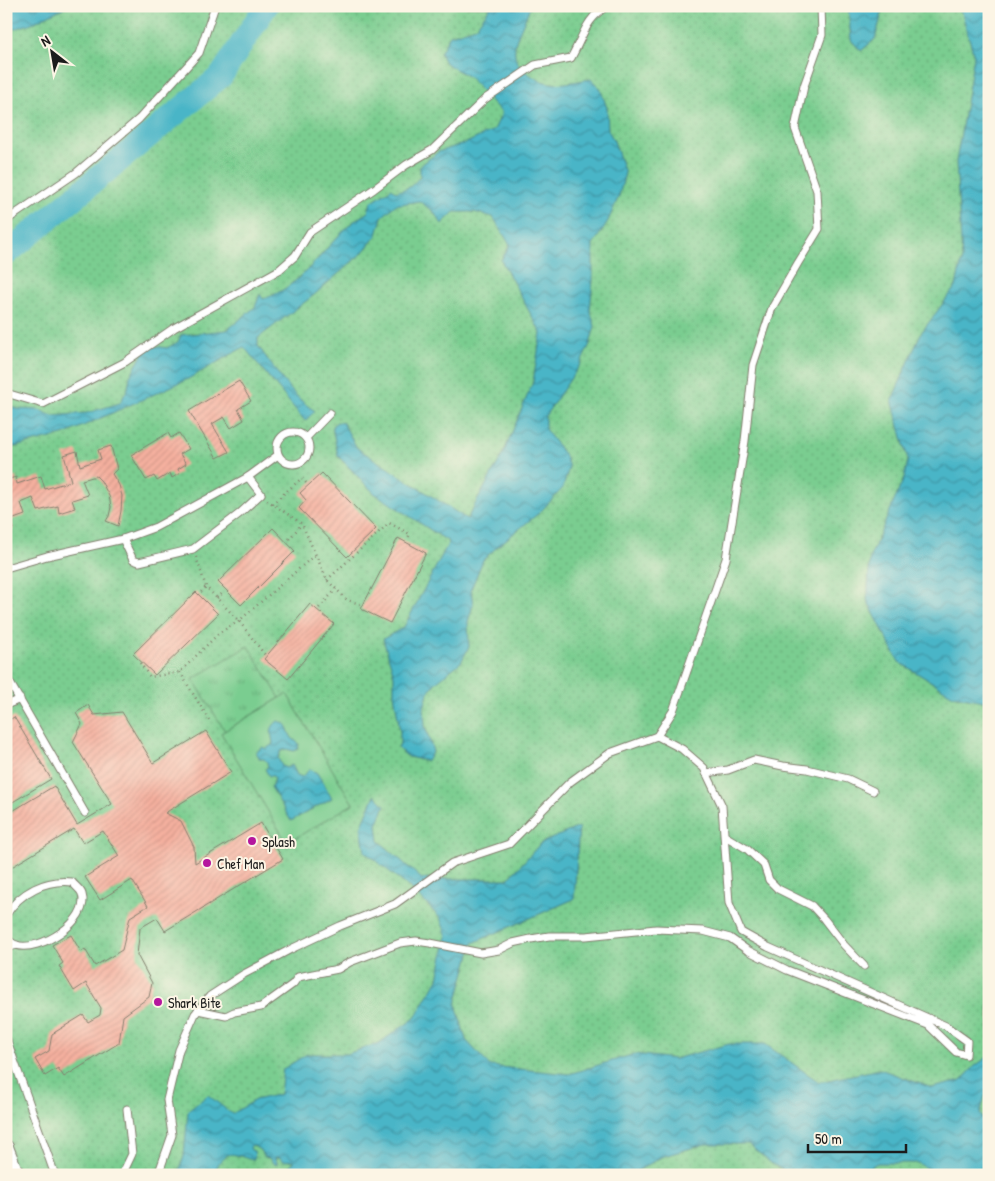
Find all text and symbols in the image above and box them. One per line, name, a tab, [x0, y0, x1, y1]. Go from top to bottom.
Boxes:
north arrow	[28, 28, 78, 78]
text: N	[37, 30, 54, 50]
place label: Splash	[262, 832, 295, 852]
marker: Splash	[246, 835, 258, 847]
place label: Chef Man	[217, 854, 265, 873]
marker: Chef Man	[201, 857, 213, 869]
place label: Shark Bite	[168, 993, 221, 1012]
marker: Shark Bite	[152, 996, 164, 1008]
scale bar	[808, 1121, 905, 1153]
text: 50 m	[815, 1128, 842, 1149]

